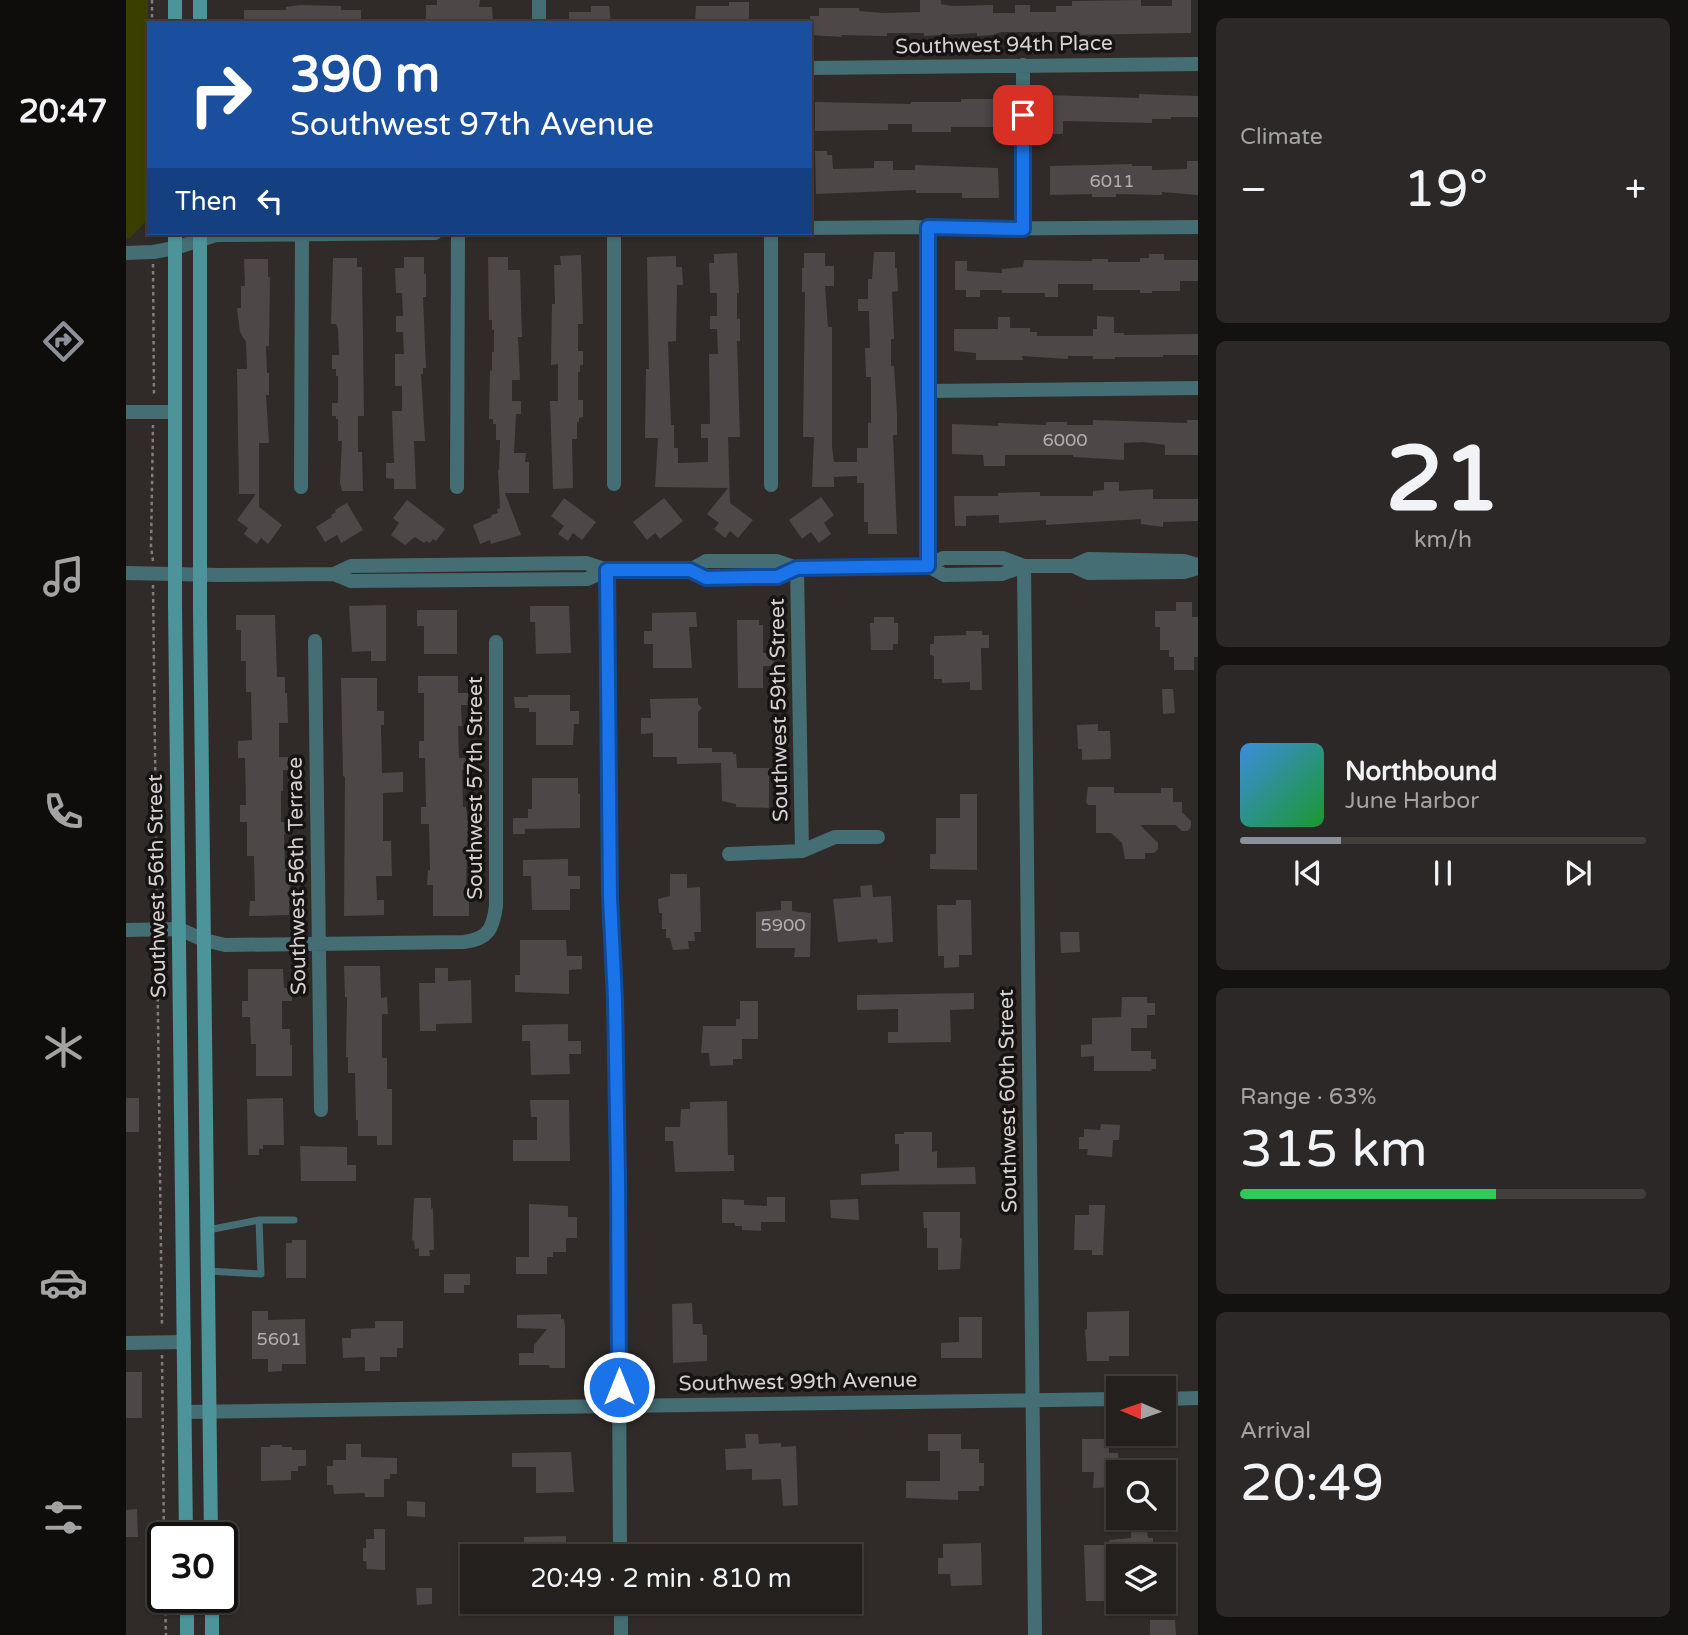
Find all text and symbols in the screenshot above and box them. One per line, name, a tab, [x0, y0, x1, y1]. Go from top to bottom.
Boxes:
street label: Southwest 94th Place	[895, 31, 1113, 59]
text: 390 m	[290, 46, 440, 105]
icon: right	[175, 49, 266, 140]
pin	[993, 85, 1053, 145]
text: 20:47	[19, 93, 107, 131]
icon: arrive	[1004, 96, 1042, 134]
text: Southwest 97th Avenue	[290, 106, 654, 144]
text: Climate	[1240, 123, 1323, 151]
text: 19°	[1403, 158, 1488, 221]
text: −	[1240, 167, 1267, 213]
text: +	[1625, 167, 1646, 213]
house number: 6011	[1089, 170, 1135, 192]
icon: left	[251, 182, 289, 220]
text: Then	[175, 186, 237, 217]
icon: directions	[39, 317, 88, 366]
text: 21	[1386, 425, 1500, 535]
house number: 6000	[1042, 429, 1088, 451]
text: km/h	[1414, 526, 1472, 554]
icon: music	[39, 552, 88, 601]
street label: Southwest 59th Street	[765, 598, 793, 822]
street label: Southwest 57th Street	[463, 676, 488, 900]
text: Northbound	[1345, 756, 1497, 787]
street label: Southwest 56th Terrace	[282, 757, 312, 995]
street label: Southwest 56th Street	[143, 774, 171, 998]
icon: phone	[39, 787, 88, 836]
text: June Harbor	[1345, 787, 1479, 815]
icon: previous	[1289, 854, 1327, 892]
icon: pause	[1424, 854, 1462, 892]
icon: next	[1559, 854, 1597, 892]
house number: 5900	[760, 914, 806, 936]
street label: Southwest 60th Street	[994, 989, 1022, 1213]
icon: climate	[39, 1023, 88, 1072]
text: Range · 63%	[1240, 1083, 1376, 1111]
text: 315 km	[1240, 1118, 1428, 1181]
icon: car	[39, 1258, 88, 1307]
house number: 5601	[256, 1328, 302, 1350]
position arrow	[582, 1350, 656, 1424]
street label: Southwest 99th Avenue	[678, 1367, 918, 1397]
north arrow	[1106, 1376, 1176, 1446]
map controls	[1106, 1376, 1176, 1614]
text: Arrival	[1240, 1417, 1311, 1445]
text: 20:49	[1240, 1452, 1384, 1515]
button: search	[1106, 1460, 1176, 1530]
icon: filters	[39, 1493, 88, 1542]
speed limit sign: 30	[147, 1522, 238, 1613]
button: layers	[1106, 1544, 1176, 1614]
text: 20:49 · 2 min · 810 m	[530, 1563, 792, 1594]

